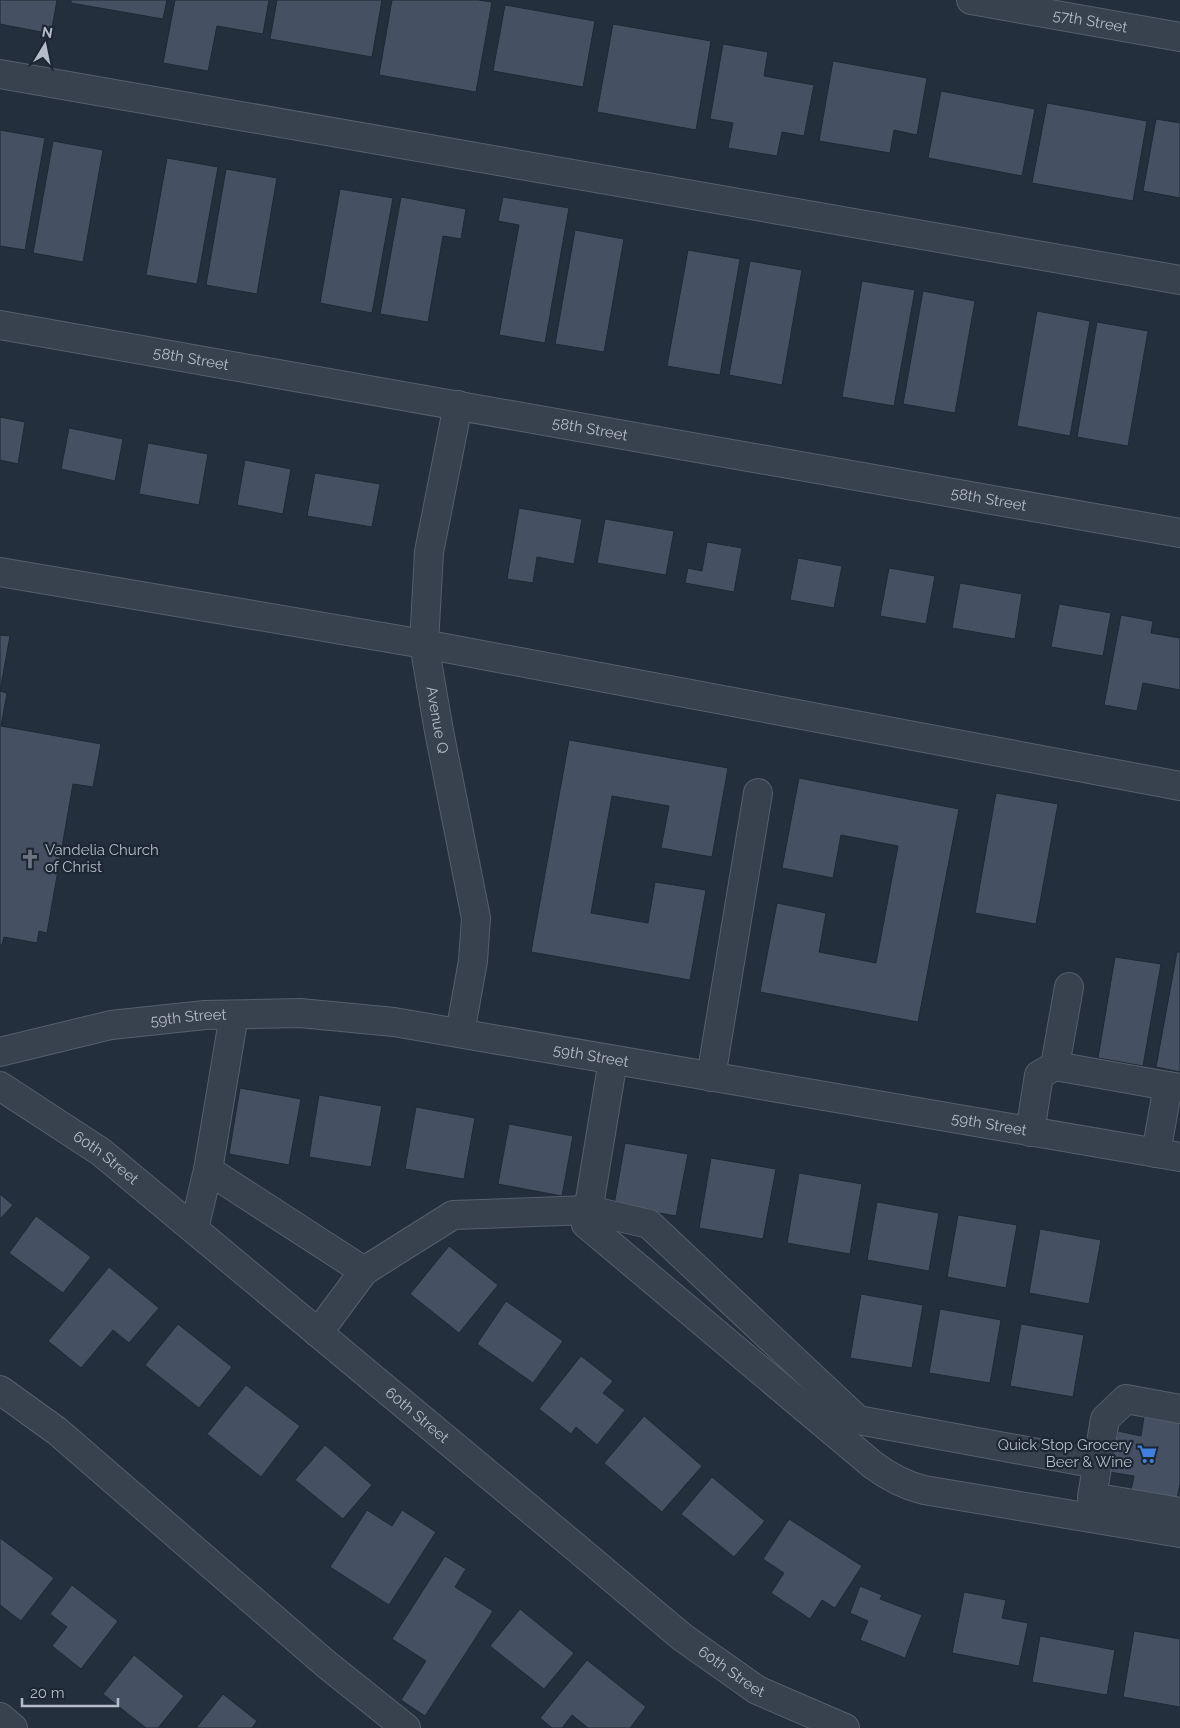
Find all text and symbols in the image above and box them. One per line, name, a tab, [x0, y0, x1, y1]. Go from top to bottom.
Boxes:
street label: 57th Street	[1051, 6, 1129, 37]
north arrow	[20, 20, 70, 70]
text: N	[41, 23, 54, 41]
street label: 58th Street	[152, 343, 230, 374]
street label: 58th Street	[551, 413, 629, 444]
street label: 58th Street	[950, 484, 1028, 515]
street label: Avenue Q	[422, 685, 452, 755]
place label: Vandelia Church of Christ	[45, 841, 159, 876]
church icon: Vandelia Church of Christ	[19, 848, 41, 870]
street label: 59th Street	[149, 1006, 227, 1030]
street label: 59th Street	[552, 1040, 630, 1071]
street label: 59th Street	[950, 1109, 1028, 1140]
street label: 60th Street	[70, 1127, 142, 1188]
street label: 60th Street	[382, 1384, 453, 1447]
place label: Quick Stop Grocery Beer & Wine	[998, 1436, 1132, 1471]
supermarket icon: Quick Stop Grocery Beer & Wine	[1136, 1443, 1158, 1465]
street label: 60th Street	[695, 1642, 767, 1701]
scale bar	[22, 1676, 119, 1708]
text: 20 m	[30, 1684, 65, 1702]

